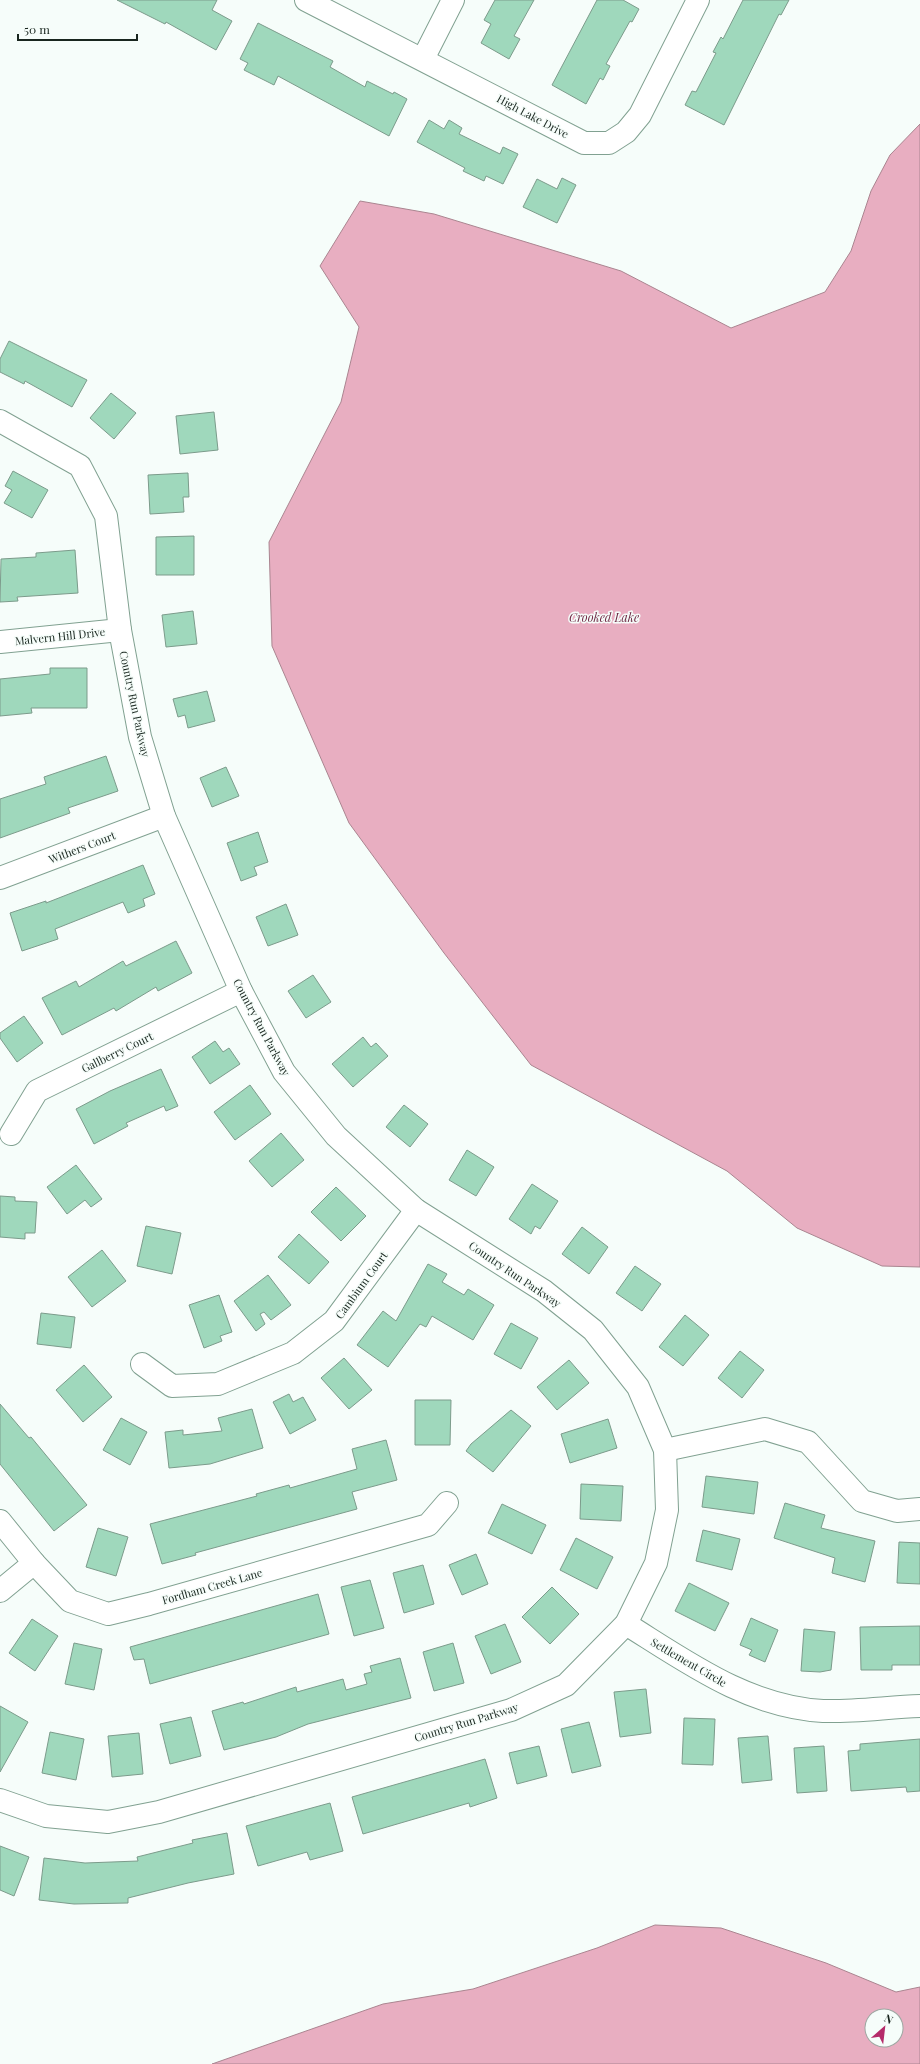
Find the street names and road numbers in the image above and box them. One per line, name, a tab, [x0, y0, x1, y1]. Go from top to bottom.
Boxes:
street label: High Lake Drive	[494, 91, 572, 141]
street label: Malvern Hill Drive	[14, 624, 106, 648]
street label: Country Run Parkway	[116, 650, 154, 759]
street label: Withers Court	[46, 827, 118, 867]
street label: Country Run Parkway	[230, 976, 294, 1079]
street label: Gallberry Court	[79, 1028, 155, 1076]
street label: Country Run Parkway	[466, 1238, 564, 1311]
street label: Cambium Court	[331, 1248, 391, 1322]
street label: Fordham Creek Lane	[160, 1564, 264, 1607]
street label: Settlement Circle	[648, 1634, 730, 1690]
street label: Country Run Parkway	[412, 1699, 520, 1745]

